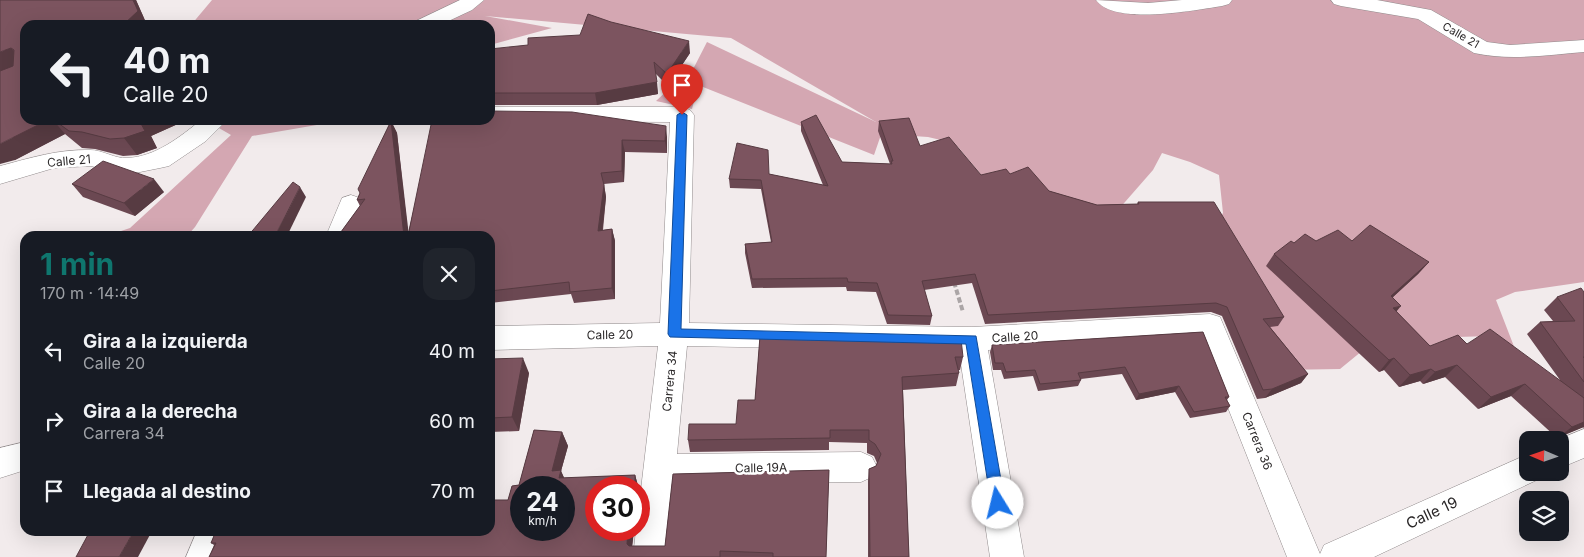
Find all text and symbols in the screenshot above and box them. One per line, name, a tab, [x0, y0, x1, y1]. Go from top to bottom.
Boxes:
street label: Calle 21	[1440, 19, 1482, 51]
text: 40 m	[123, 39, 211, 81]
icon: left	[40, 40, 105, 105]
pin	[661, 64, 703, 115]
icon: arrive	[668, 71, 696, 99]
text: Calle 20	[123, 81, 208, 107]
street label: Calle 21	[46, 151, 91, 170]
text: 1 min	[40, 246, 114, 282]
button: close	[423, 248, 475, 300]
text: 170 m · 14:49	[40, 283, 139, 303]
street label: Calle 20	[587, 327, 633, 342]
street label: Calle 20	[991, 327, 1039, 346]
text: Gira a la izquierda	[83, 330, 248, 353]
icon: left	[40, 337, 68, 365]
text: 40 m	[429, 340, 475, 363]
street label: Carrera 34	[659, 349, 680, 412]
text: Calle 20	[83, 353, 145, 373]
text: Gira a la derecha	[83, 400, 238, 423]
icon: right	[40, 407, 68, 435]
text: 60 m	[429, 410, 475, 433]
street label: Carrera 36	[1239, 410, 1276, 472]
text: Carrera 34	[83, 423, 165, 443]
north arrow	[1519, 431, 1569, 481]
map controls	[1519, 431, 1569, 541]
street label: Calle 19A	[735, 460, 787, 475]
speed limit sign: 30	[585, 476, 650, 541]
position arrow	[971, 476, 1023, 528]
icon: arrive	[40, 477, 68, 505]
text: Llegada al destino	[83, 480, 251, 503]
text: 70 m	[431, 480, 475, 503]
text: 24	[526, 487, 559, 517]
button: layers	[1519, 491, 1569, 541]
street label: Calle 19	[1403, 492, 1461, 533]
text: km/h	[528, 513, 557, 528]

